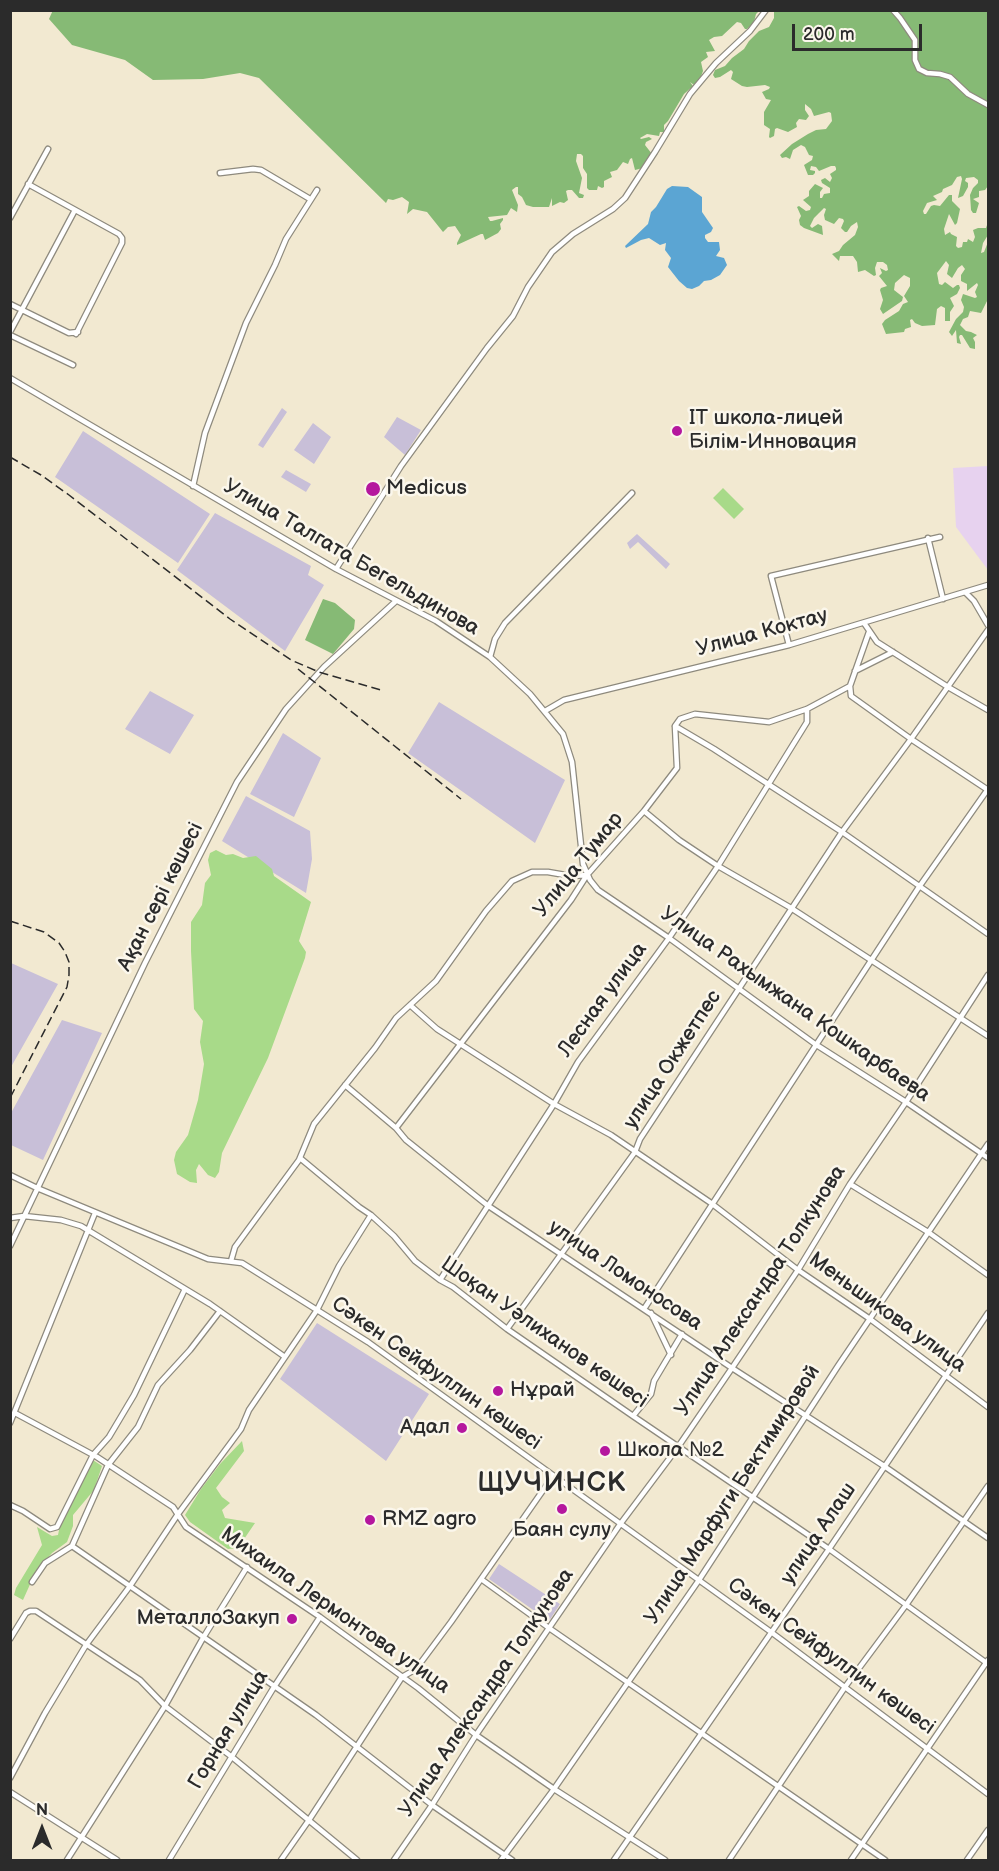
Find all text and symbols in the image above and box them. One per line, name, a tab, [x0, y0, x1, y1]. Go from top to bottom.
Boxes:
scale bar	[795, 12, 926, 50]
text: 200 m	[803, 24, 855, 45]
place label: IT школа-лицей Білім-Инновация	[689, 406, 857, 456]
marker: IT школа-лицей Білім-Инновация	[670, 424, 684, 438]
street label: Улица Талгата Бегельдинова	[219, 474, 483, 642]
place label: Medicus	[386, 476, 467, 502]
marker: Medicus	[364, 480, 382, 498]
street label: Улица Коктау	[694, 603, 830, 663]
street label: Улица Тумар	[529, 807, 629, 923]
street label: Ақан сері көшесі	[113, 819, 209, 975]
street label: Улица Рахымжана Кошкарбаева	[655, 902, 935, 1108]
street label: Лесная улица	[553, 938, 653, 1062]
street label: улица Окжетпес	[619, 986, 727, 1134]
street label: Улица Александра Толкунова	[670, 1161, 852, 1421]
street label: улица Ломоносова	[543, 1215, 707, 1337]
street label: Меньшикова улица	[803, 1247, 971, 1379]
street label: Шоқан Уәлиханов көшесі	[435, 1252, 653, 1414]
street label: Сәкен Сейфуллин көшесі	[326, 1292, 546, 1456]
street label: Улица Марфуги Бектимировой	[640, 1361, 826, 1629]
place label: Нұрай	[510, 1378, 575, 1404]
marker: Нұрай	[491, 1384, 505, 1398]
place label: Адал	[400, 1415, 450, 1441]
marker: Адал	[455, 1421, 469, 1435]
place label: Школа №2	[617, 1438, 724, 1464]
marker: Школа №2	[598, 1444, 612, 1458]
district label: ЩУЧИНСК	[477, 1468, 627, 1500]
street label: улица Алаш	[776, 1478, 862, 1590]
marker: Баян сулу	[555, 1502, 569, 1516]
place label: RMZ agro	[382, 1507, 477, 1533]
marker: RMZ agro	[363, 1513, 377, 1527]
place label: Баян сулу	[513, 1518, 611, 1544]
street label: Михаила Лермонтова улица	[216, 1522, 454, 1700]
street label: Улица Александра Толкунова	[394, 1564, 580, 1822]
street label: Сәкен Сейфуллин көшесі	[722, 1573, 940, 1741]
place label: МеталлоЗакуп	[136, 1606, 280, 1632]
marker: МеталлоЗакуп	[285, 1612, 299, 1626]
street label: Горная улица	[184, 1666, 274, 1794]
north arrow	[12, 1799, 72, 1859]
text: N	[36, 1801, 48, 1820]

